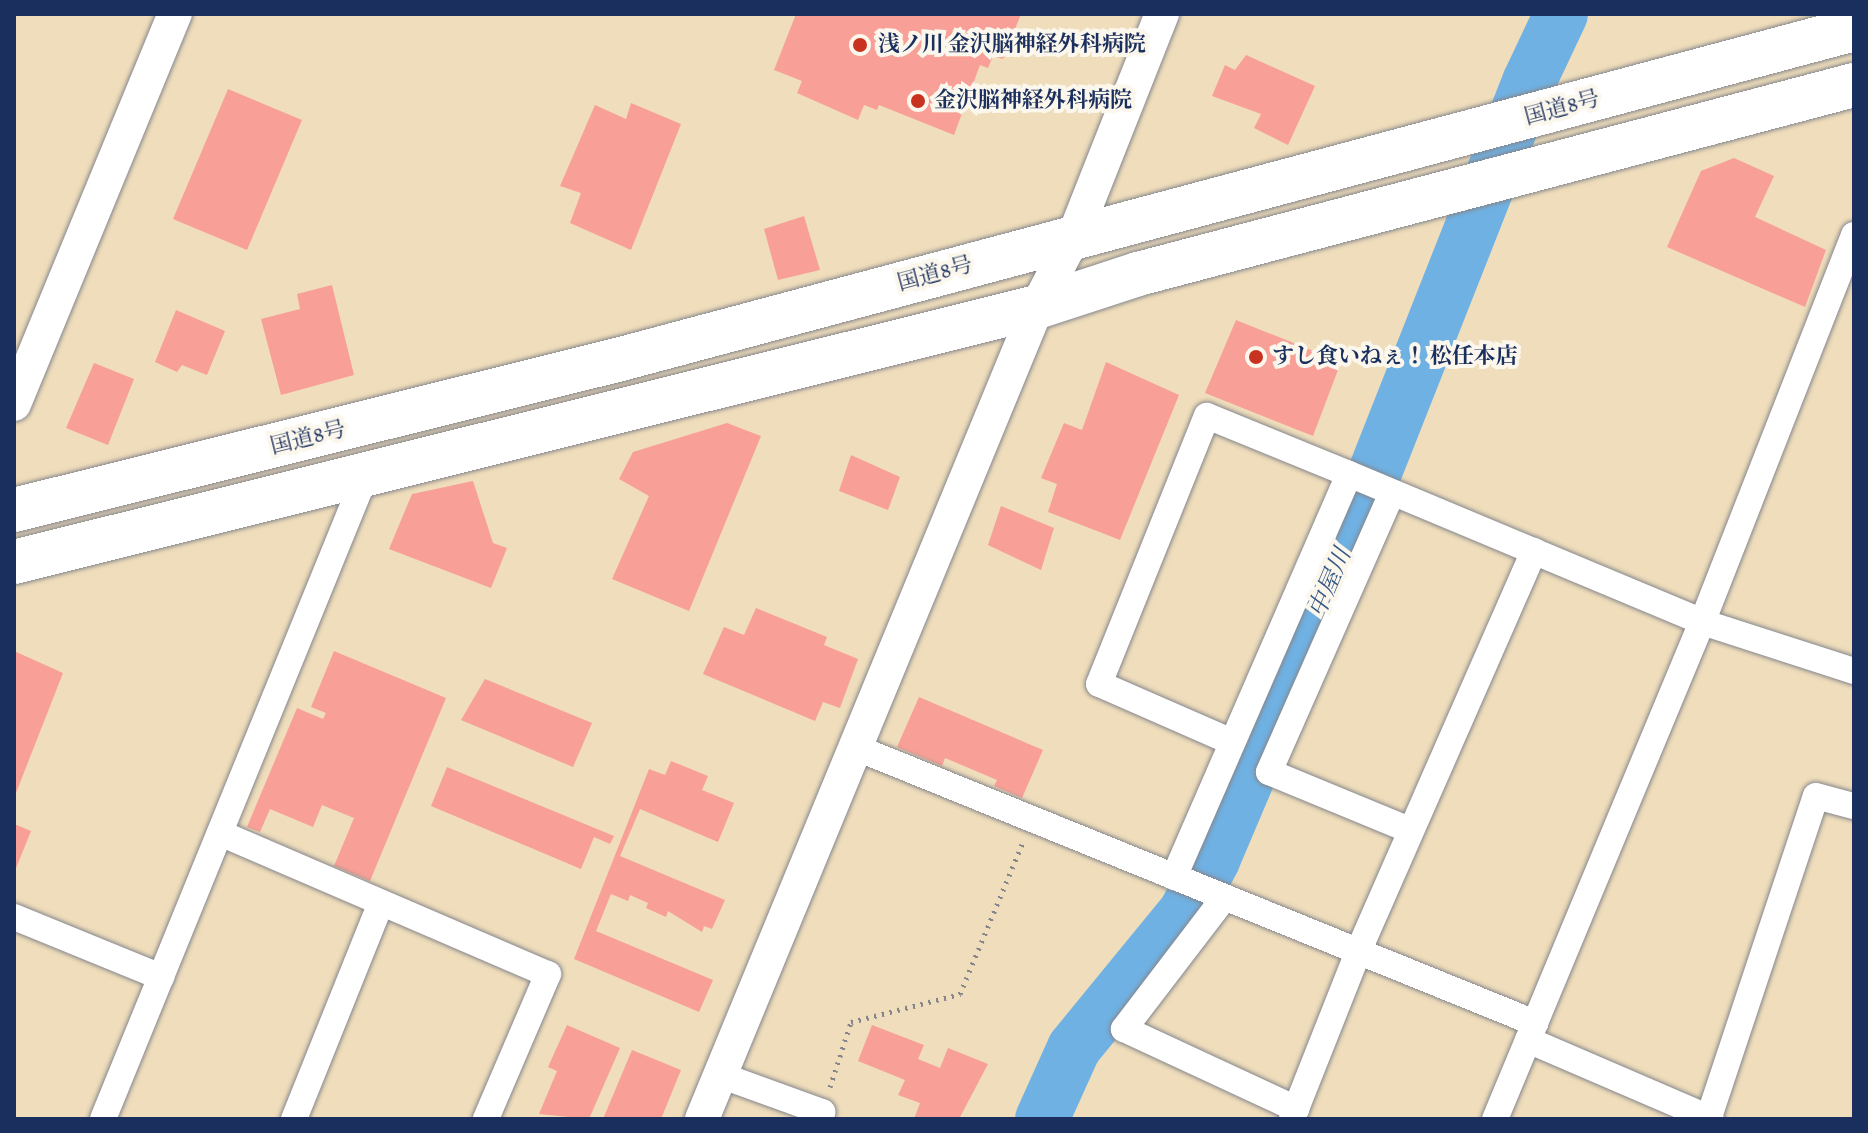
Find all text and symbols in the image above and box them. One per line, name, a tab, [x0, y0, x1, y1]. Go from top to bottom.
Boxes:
place label: 浅ノ川 金沢脳神経外科病院	[878, 32, 1146, 58]
marker: 浅ノ川 金沢脳神経外科病院	[849, 34, 871, 56]
street label: 国道8号	[1522, 85, 1602, 131]
place label: 金沢脳神経外科病院	[934, 88, 1132, 114]
marker: 金沢脳神経外科病院	[909, 92, 927, 110]
street label: 国道8号	[895, 251, 975, 297]
place label: すし食いねぇ！ 松任本店	[1272, 344, 1518, 370]
marker: すし食いねぇ！ 松任本店	[1247, 348, 1265, 366]
street label: 国道8号	[268, 416, 348, 460]
water label: 中屋川	[1303, 544, 1357, 622]

